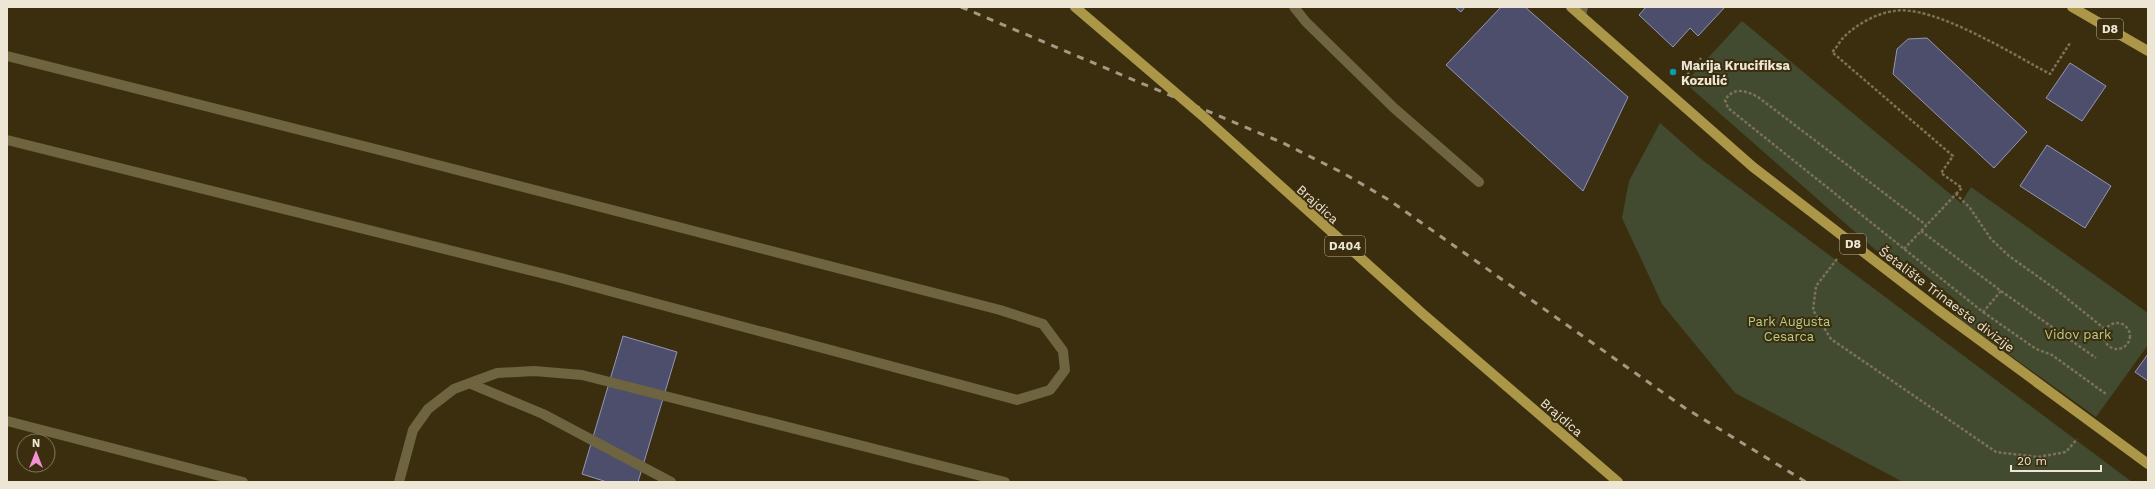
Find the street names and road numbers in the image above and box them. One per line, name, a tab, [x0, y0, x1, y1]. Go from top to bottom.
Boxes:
road number: D8	[2097, 19, 2123, 39]
street label: Brajdica	[1294, 182, 1342, 227]
road number: D8	[1840, 234, 1866, 254]
road number: D404	[1325, 236, 1365, 256]
street label: Šetalište Trinaeste divizije	[1876, 243, 2018, 355]
street label: Brajdica	[1538, 395, 1586, 440]

